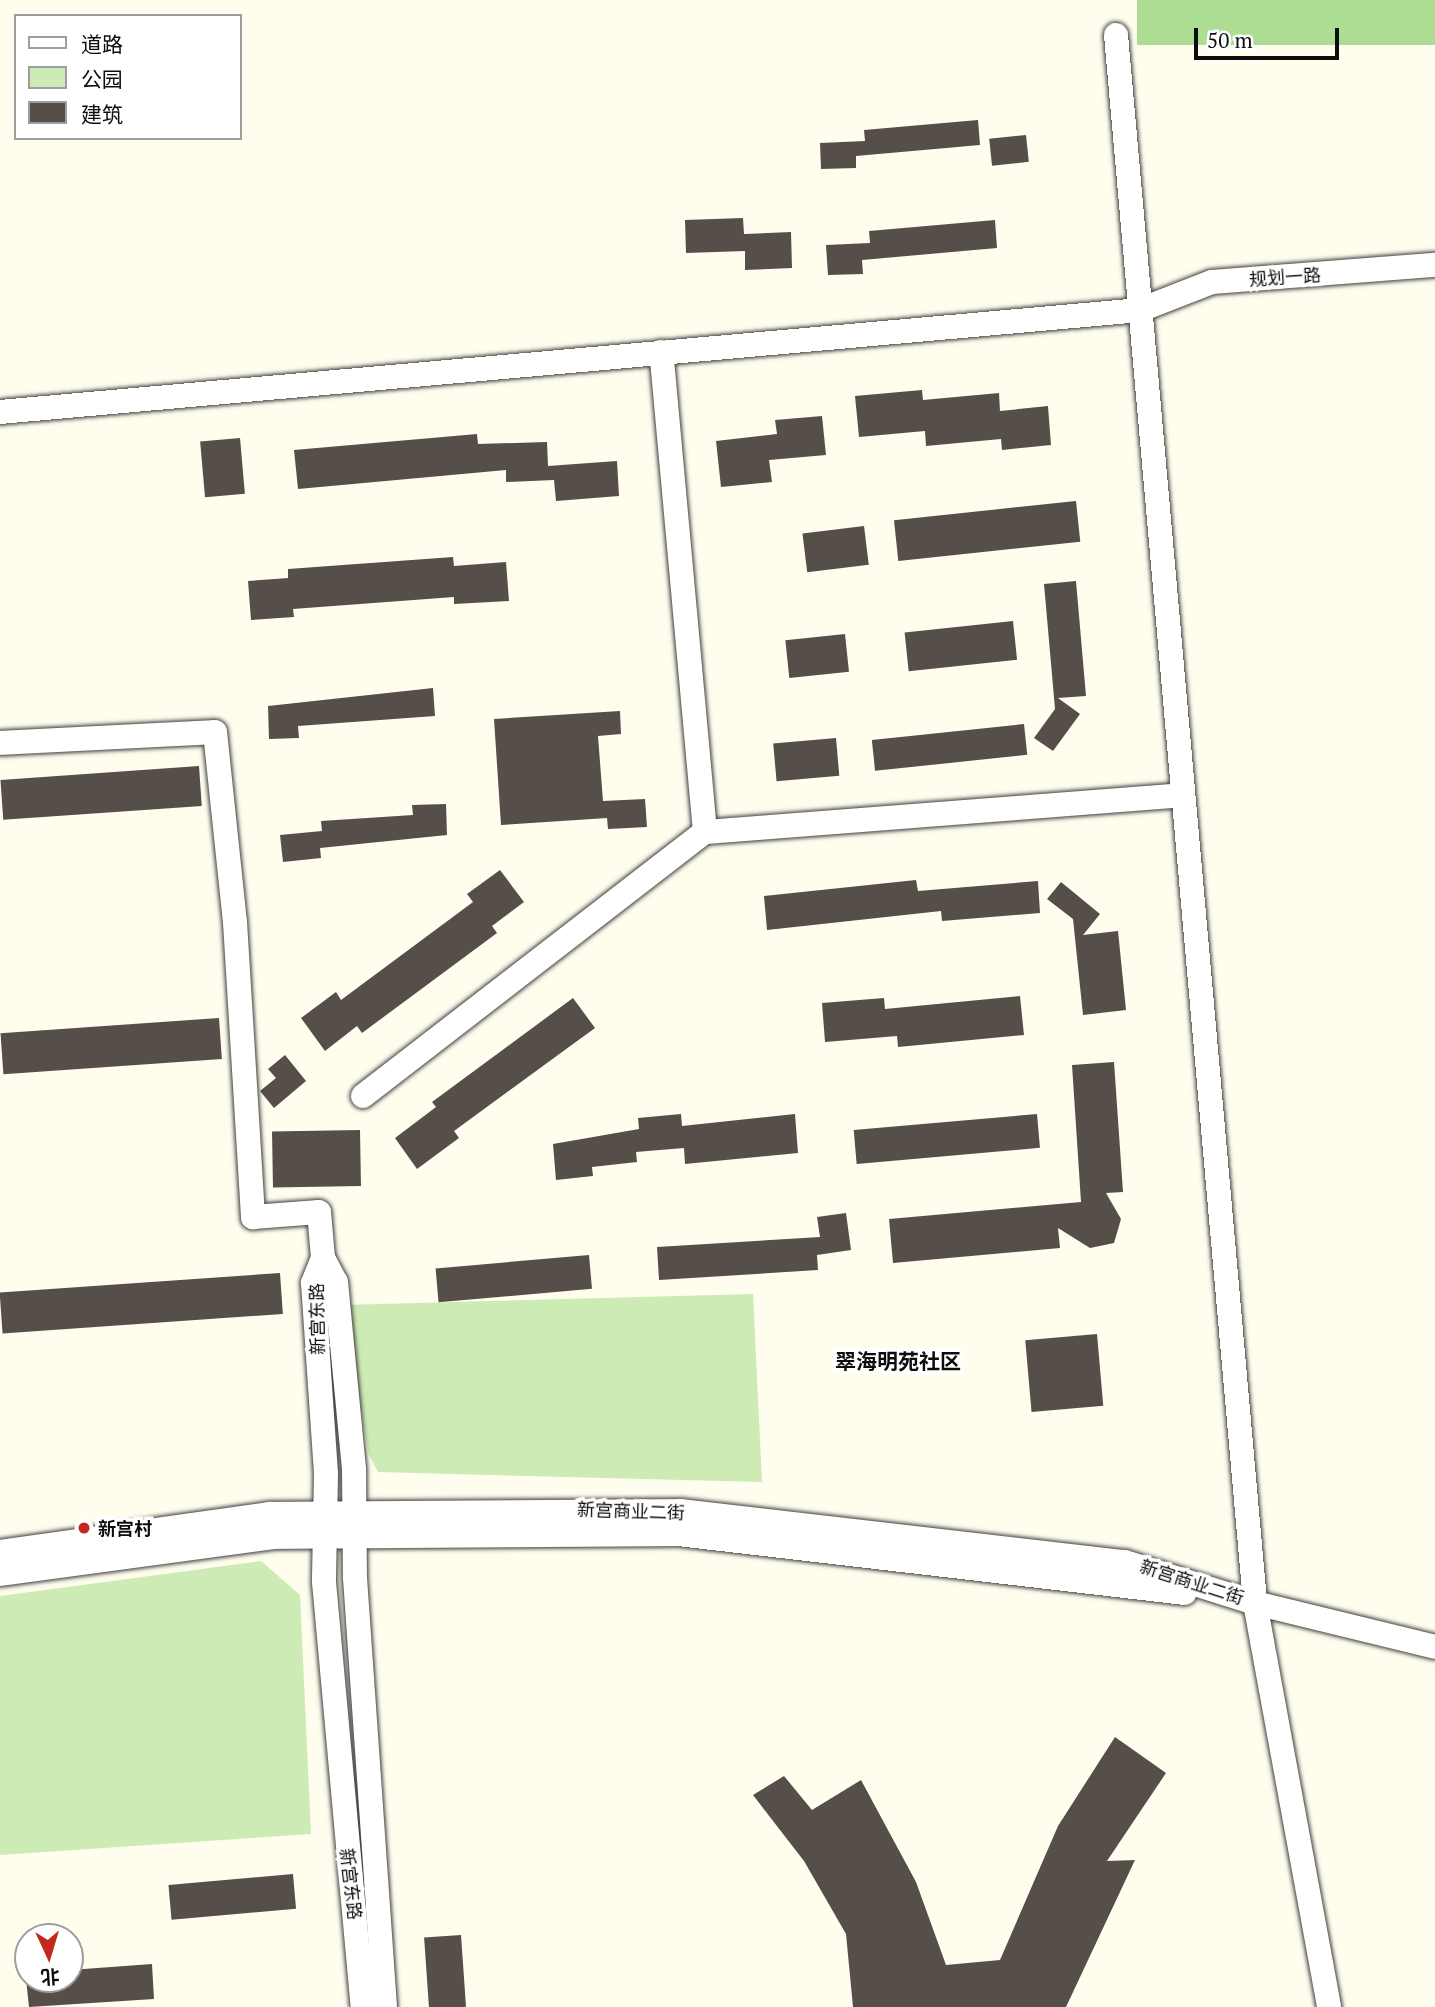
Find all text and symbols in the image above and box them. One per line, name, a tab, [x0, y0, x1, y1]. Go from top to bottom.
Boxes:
legend	[14, 14, 242, 140]
scale bar	[1197, 14, 1342, 58]
text: 50 m	[1207, 26, 1253, 54]
text: 道路	[81, 30, 123, 58]
text: 公园	[81, 65, 123, 93]
text: 建筑	[81, 100, 123, 128]
street label: 规划一路	[1248, 264, 1322, 290]
street label: 新宫东路	[306, 1283, 328, 1355]
district label: 翠海明苑社区	[835, 1348, 961, 1374]
street label: 新宫商业二街	[577, 1498, 685, 1524]
place label: 新宫村	[98, 1517, 152, 1539]
marker: 新宫村	[76, 1520, 92, 1536]
street label: 新宫商业二街	[1137, 1555, 1247, 1609]
street label: 新宫东路	[336, 1847, 366, 1921]
north arrow	[14, 1923, 84, 1993]
text: 北	[40, 1964, 61, 1991]

